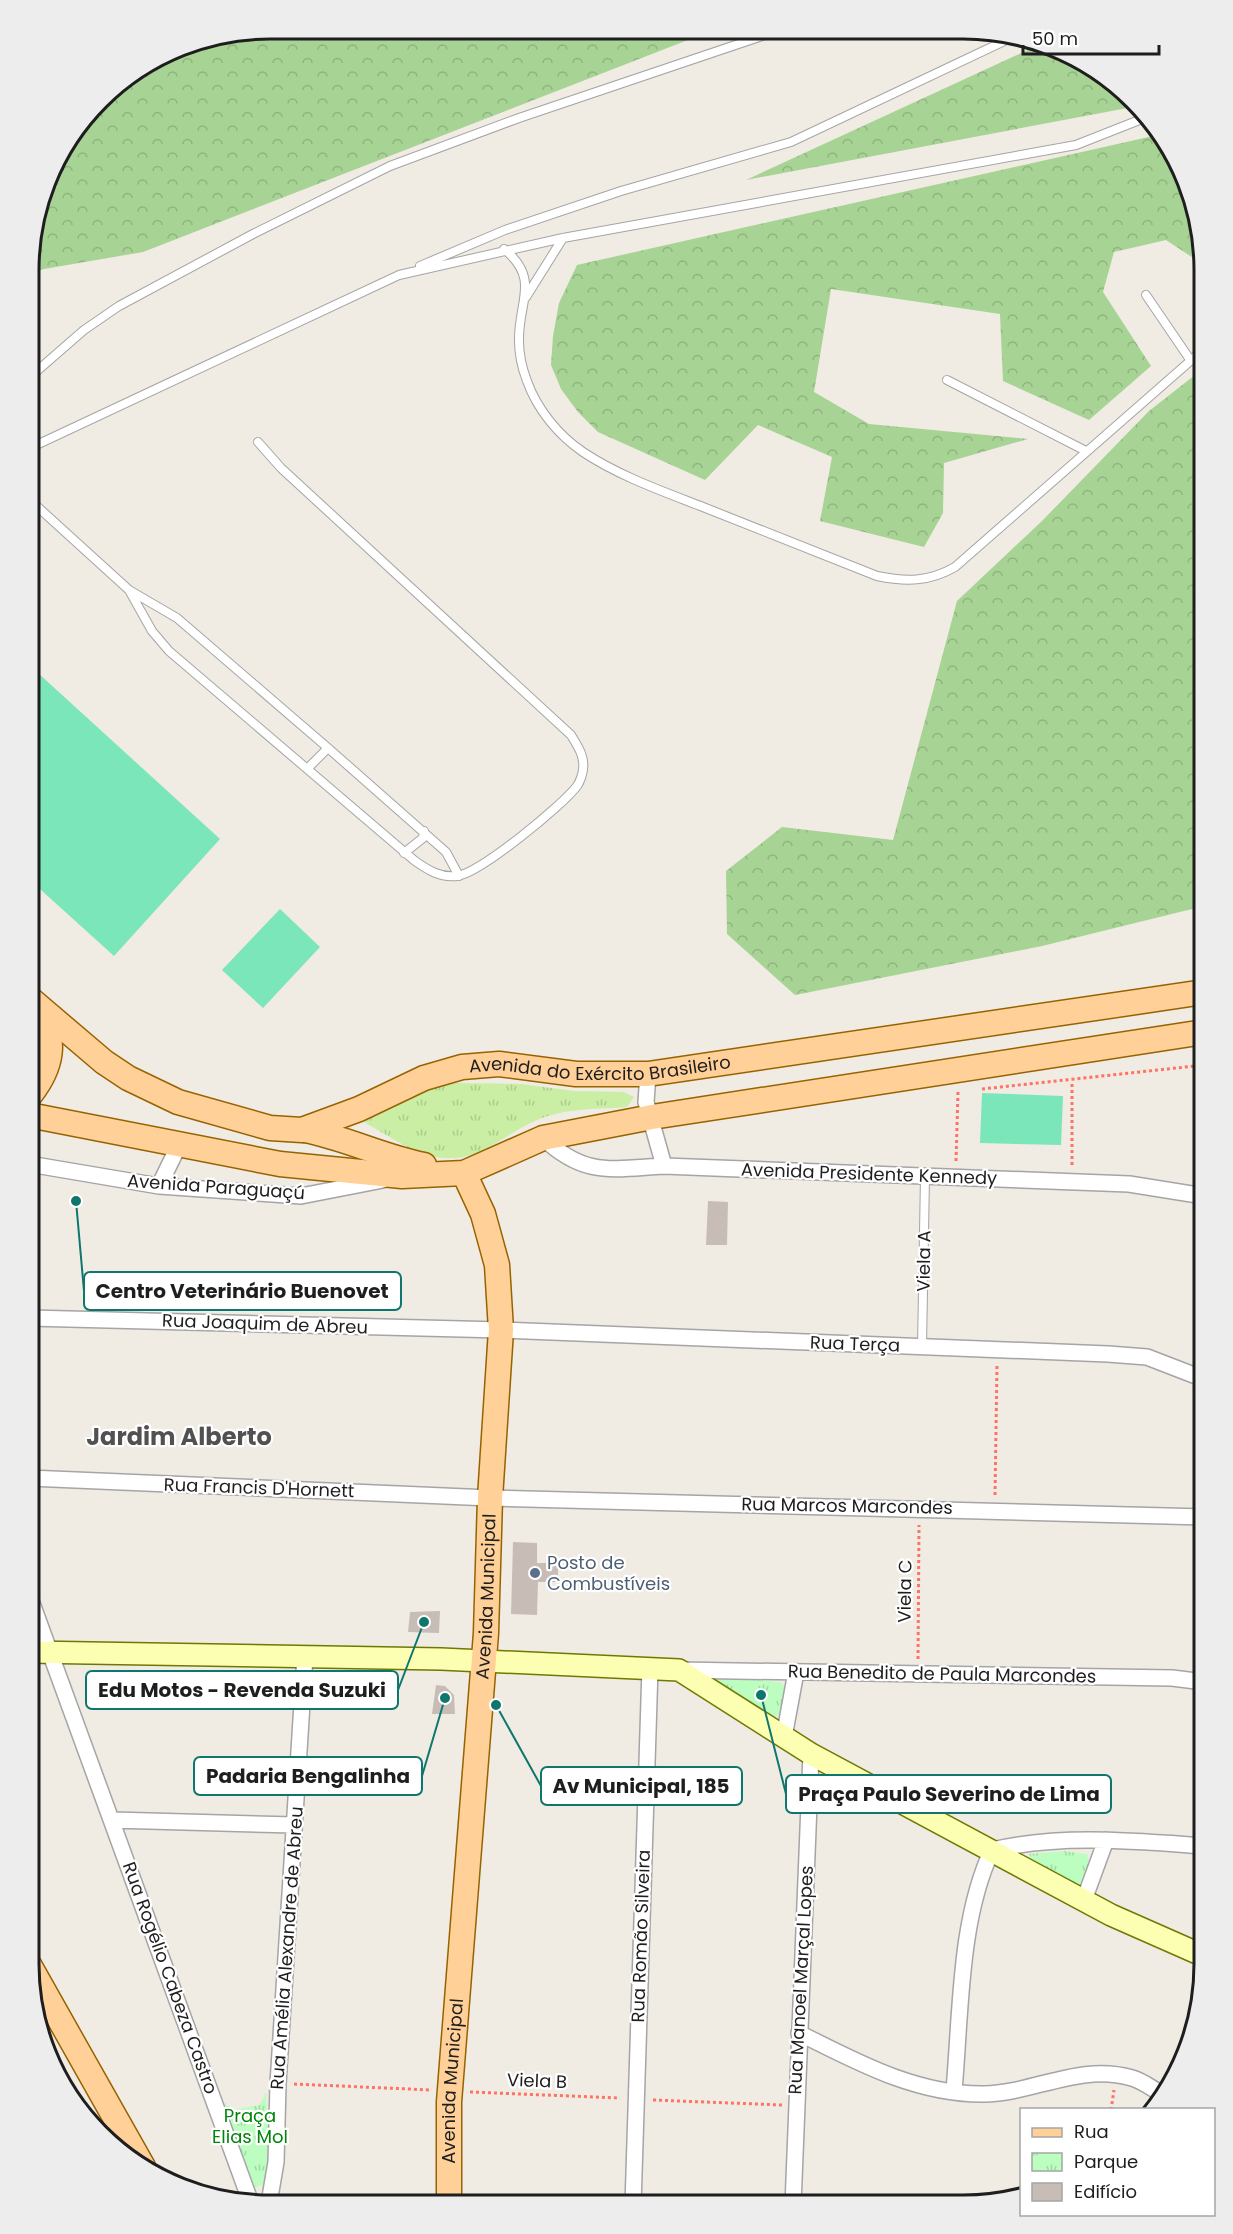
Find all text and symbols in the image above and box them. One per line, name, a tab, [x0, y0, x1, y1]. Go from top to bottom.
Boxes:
scale bar	[1023, 18, 1160, 56]
text: 50 m	[1032, 26, 1078, 51]
street label: Avenida do Exército Brasileiro	[468, 1049, 732, 1086]
street label: Avenida Presidente Kennedy	[740, 1157, 998, 1190]
street label: Avenida Paraguaçú	[126, 1168, 306, 1205]
street label: Viela A	[910, 1230, 937, 1292]
callout: Centro Veterinário Buenovet	[84, 1272, 401, 1310]
text: Centro Veterinário Buenovet	[95, 1277, 389, 1305]
street label: Rua Joaquim de Abreu	[162, 1307, 368, 1340]
street label: Rua Terça	[810, 1329, 901, 1358]
district label: Jardim Alberto	[86, 1420, 272, 1453]
street label: Rua Francis D'Hornett	[163, 1472, 355, 1503]
street label: Rua Marcos Marcondes	[741, 1491, 953, 1520]
street label: Avenida Municipal	[469, 1513, 502, 1680]
place label: Posto de Combustíveis	[547, 1550, 670, 1596]
street label: Viela C	[891, 1559, 918, 1623]
marker: Posto de Combustíveis	[528, 1566, 542, 1580]
street label: Rua Benedito de Paula Marcondes	[788, 1658, 1096, 1689]
callout: Edu Motos - Revenda Suzuki	[86, 1671, 398, 1709]
text: Edu Motos - Revenda Suzuki	[98, 1676, 386, 1704]
callout: Padaria Bengalinha	[194, 1757, 422, 1795]
text: Padaria Bengalinha	[206, 1762, 410, 1790]
callout: Av Municipal, 185	[541, 1767, 742, 1805]
text: Av Municipal, 185	[552, 1772, 730, 1800]
callout: Praça Paulo Severino de Lima	[786, 1775, 1111, 1813]
text: Praça Paulo Severino de Lima	[798, 1780, 1100, 1808]
street label: Rua Amélia Alexandre de Abreu	[264, 1806, 309, 2090]
street label: Rua Romão Silveira	[625, 1849, 656, 2023]
street label: Rua Rogélio Cabeza Castro	[117, 1858, 224, 2097]
street label: Rua Manoel Marçal Lopes	[782, 1865, 819, 2095]
street label: Avenida Municipal	[436, 1997, 469, 2164]
street label: Viela B	[506, 2067, 568, 2094]
park label: Praça Elias Mol	[212, 2103, 288, 2149]
legend	[1020, 2108, 1215, 2216]
text: Rua	[1074, 2119, 1109, 2144]
text: Parque	[1074, 2149, 1138, 2174]
text: Edifício	[1074, 2179, 1137, 2204]

